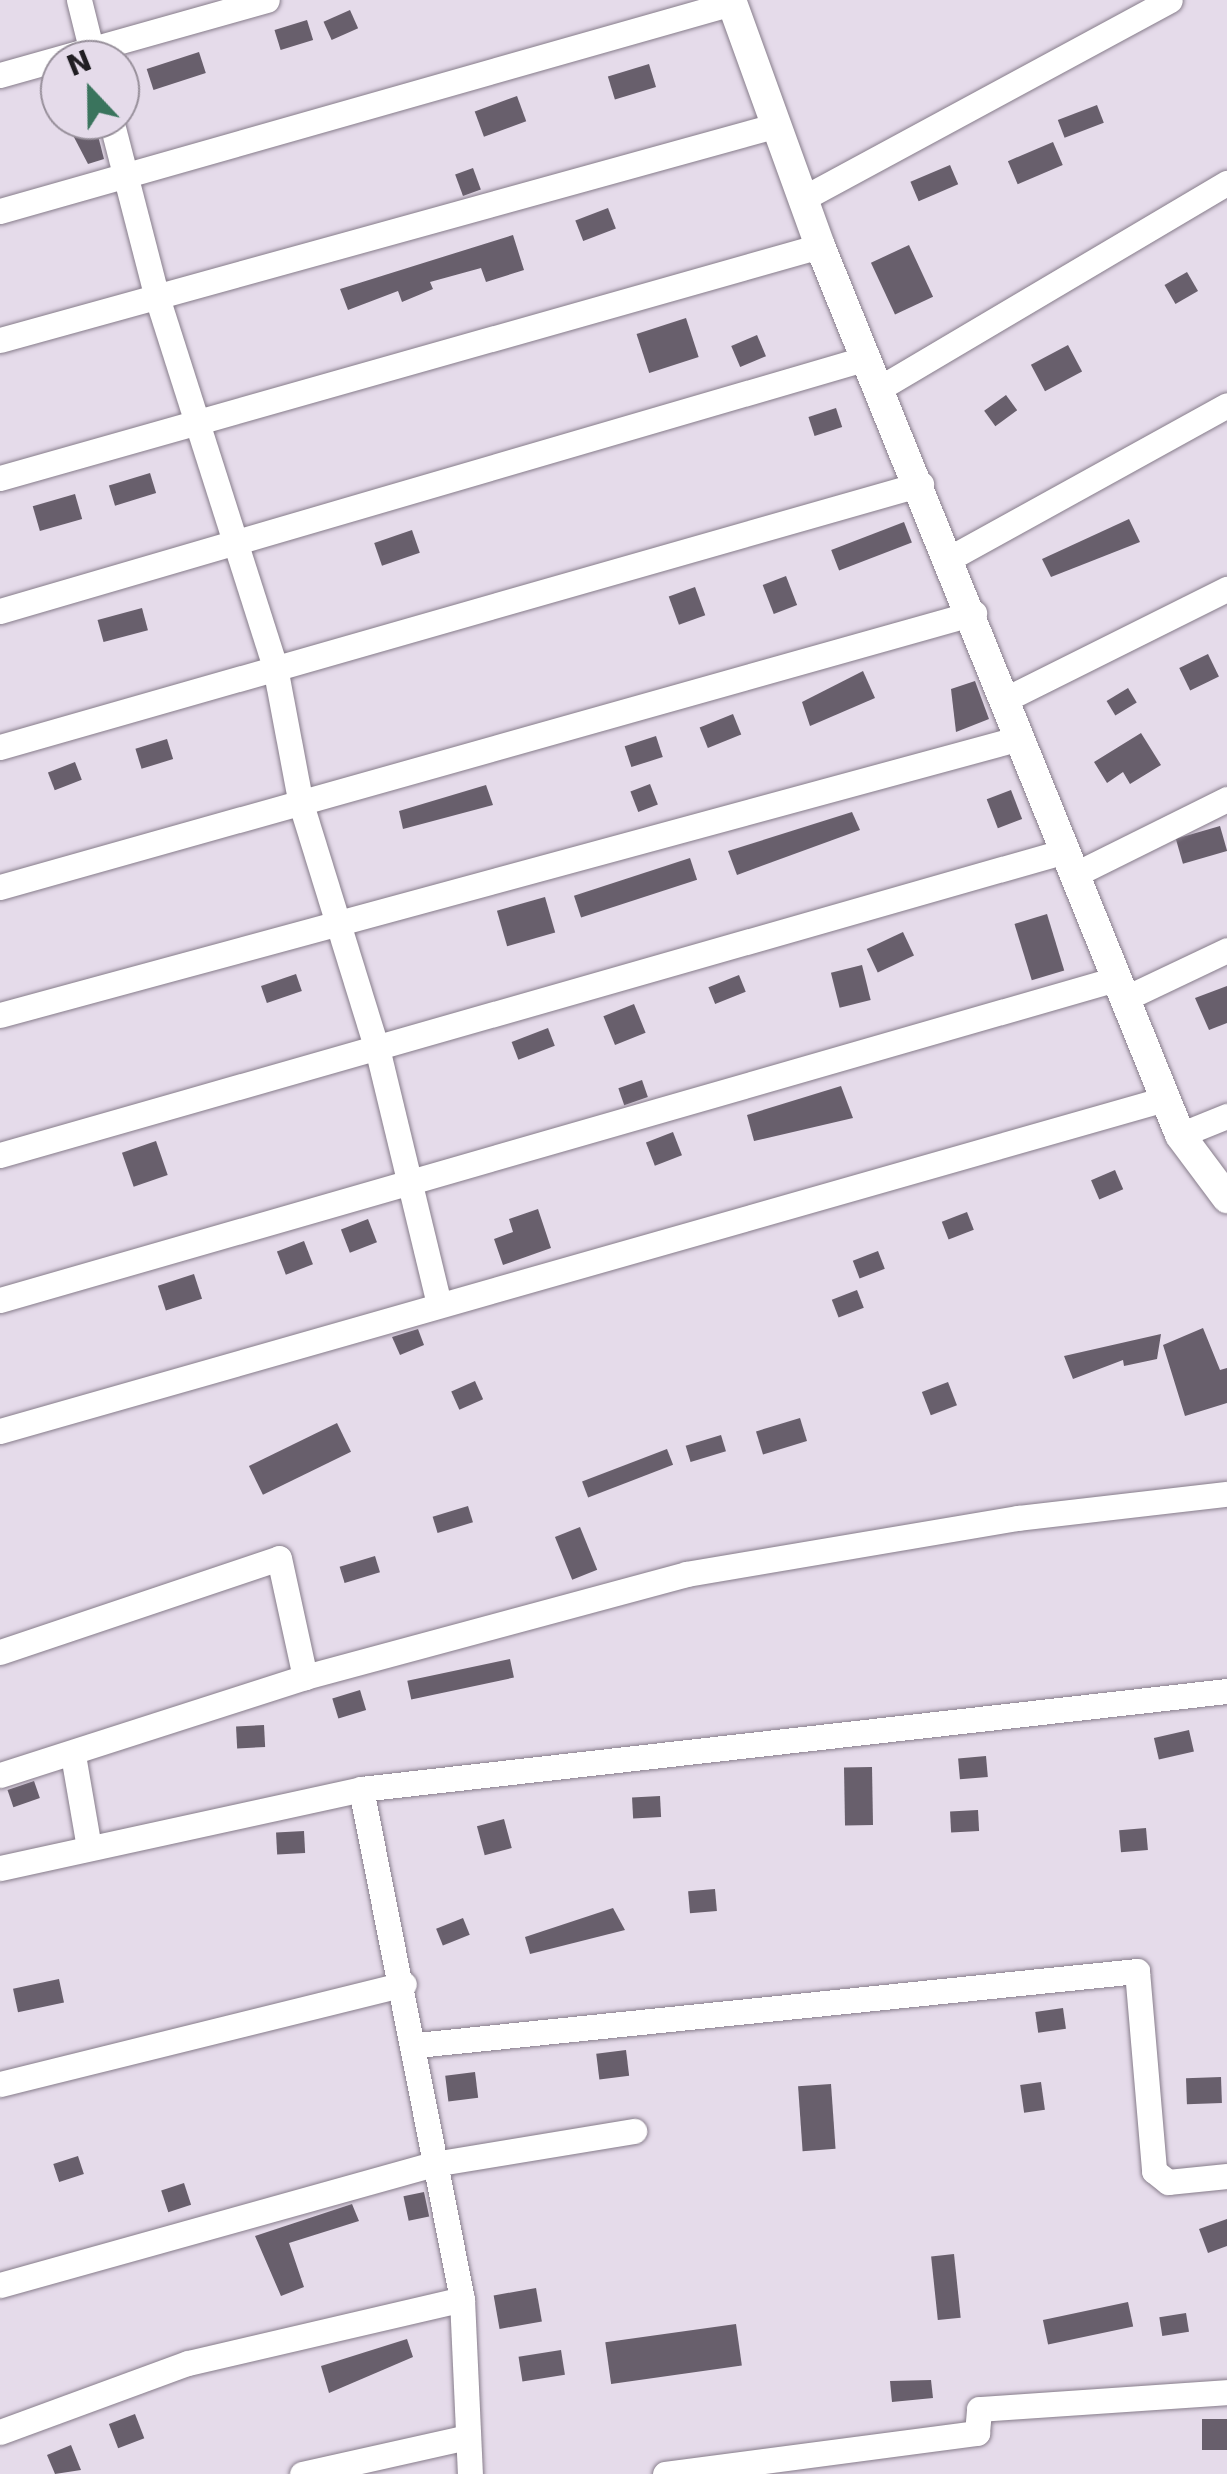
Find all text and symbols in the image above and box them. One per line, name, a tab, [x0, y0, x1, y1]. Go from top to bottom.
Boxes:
north arrow	[40, 40, 140, 140]
text: N	[62, 44, 96, 83]

